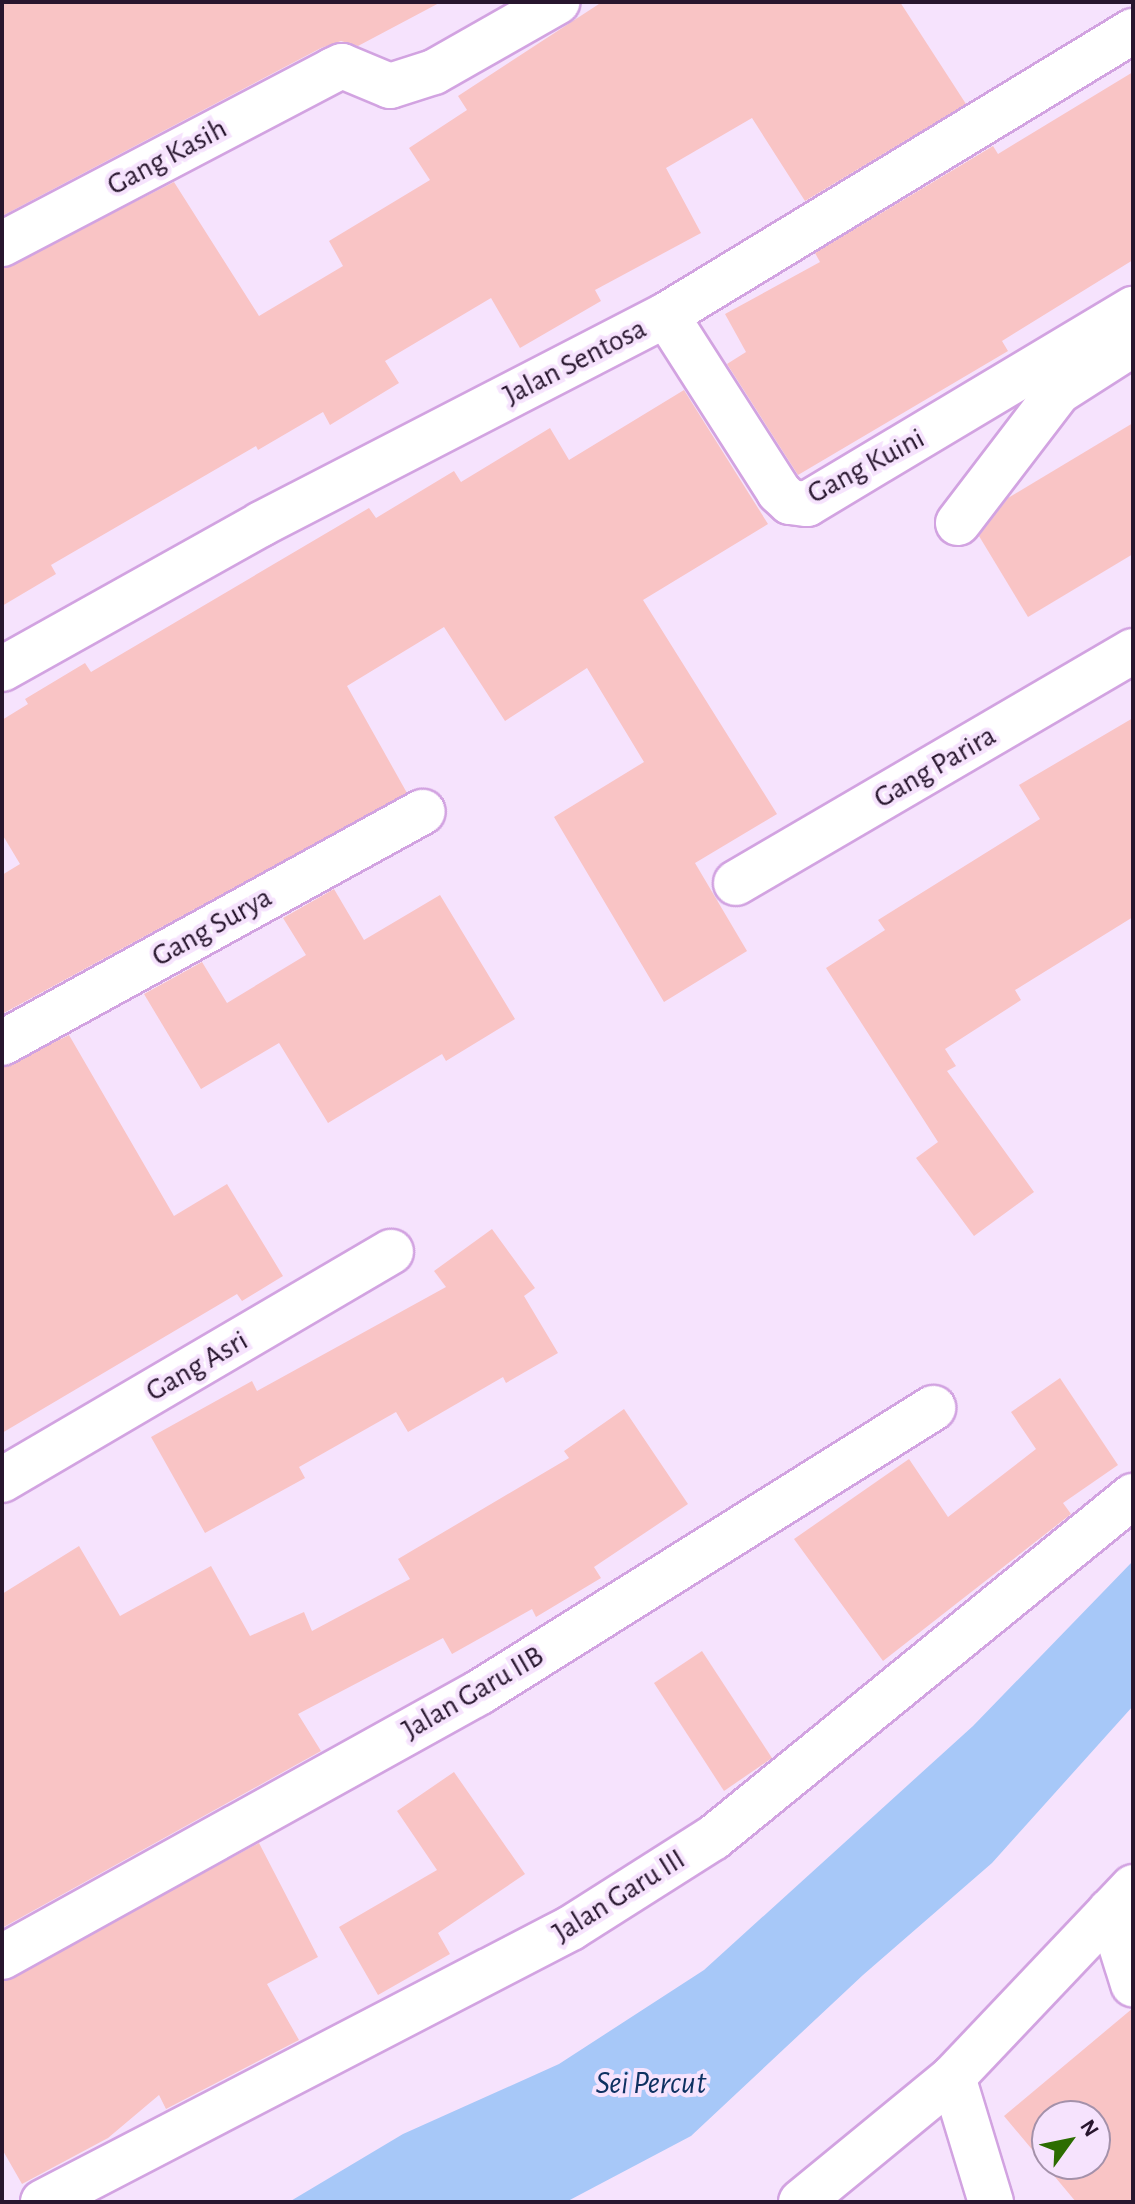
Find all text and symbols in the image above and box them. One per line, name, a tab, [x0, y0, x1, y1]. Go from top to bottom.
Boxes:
street label: Gang Kasih	[101, 111, 233, 203]
street label: Jalan Sentosa	[497, 311, 653, 413]
street label: Gang Kuini	[801, 420, 931, 512]
street label: Gang Parira	[868, 718, 1002, 816]
street label: Gang Surya	[146, 879, 278, 975]
street label: Gang Asri	[140, 1322, 254, 1410]
street label: Jalan Garu IIB	[396, 1638, 550, 1748]
street label: Jalan Garu III	[546, 1841, 692, 1951]
water label: Sei Percut	[595, 2064, 707, 2102]
north arrow	[1031, 2100, 1111, 2180]
text: N	[1076, 2116, 1103, 2140]

